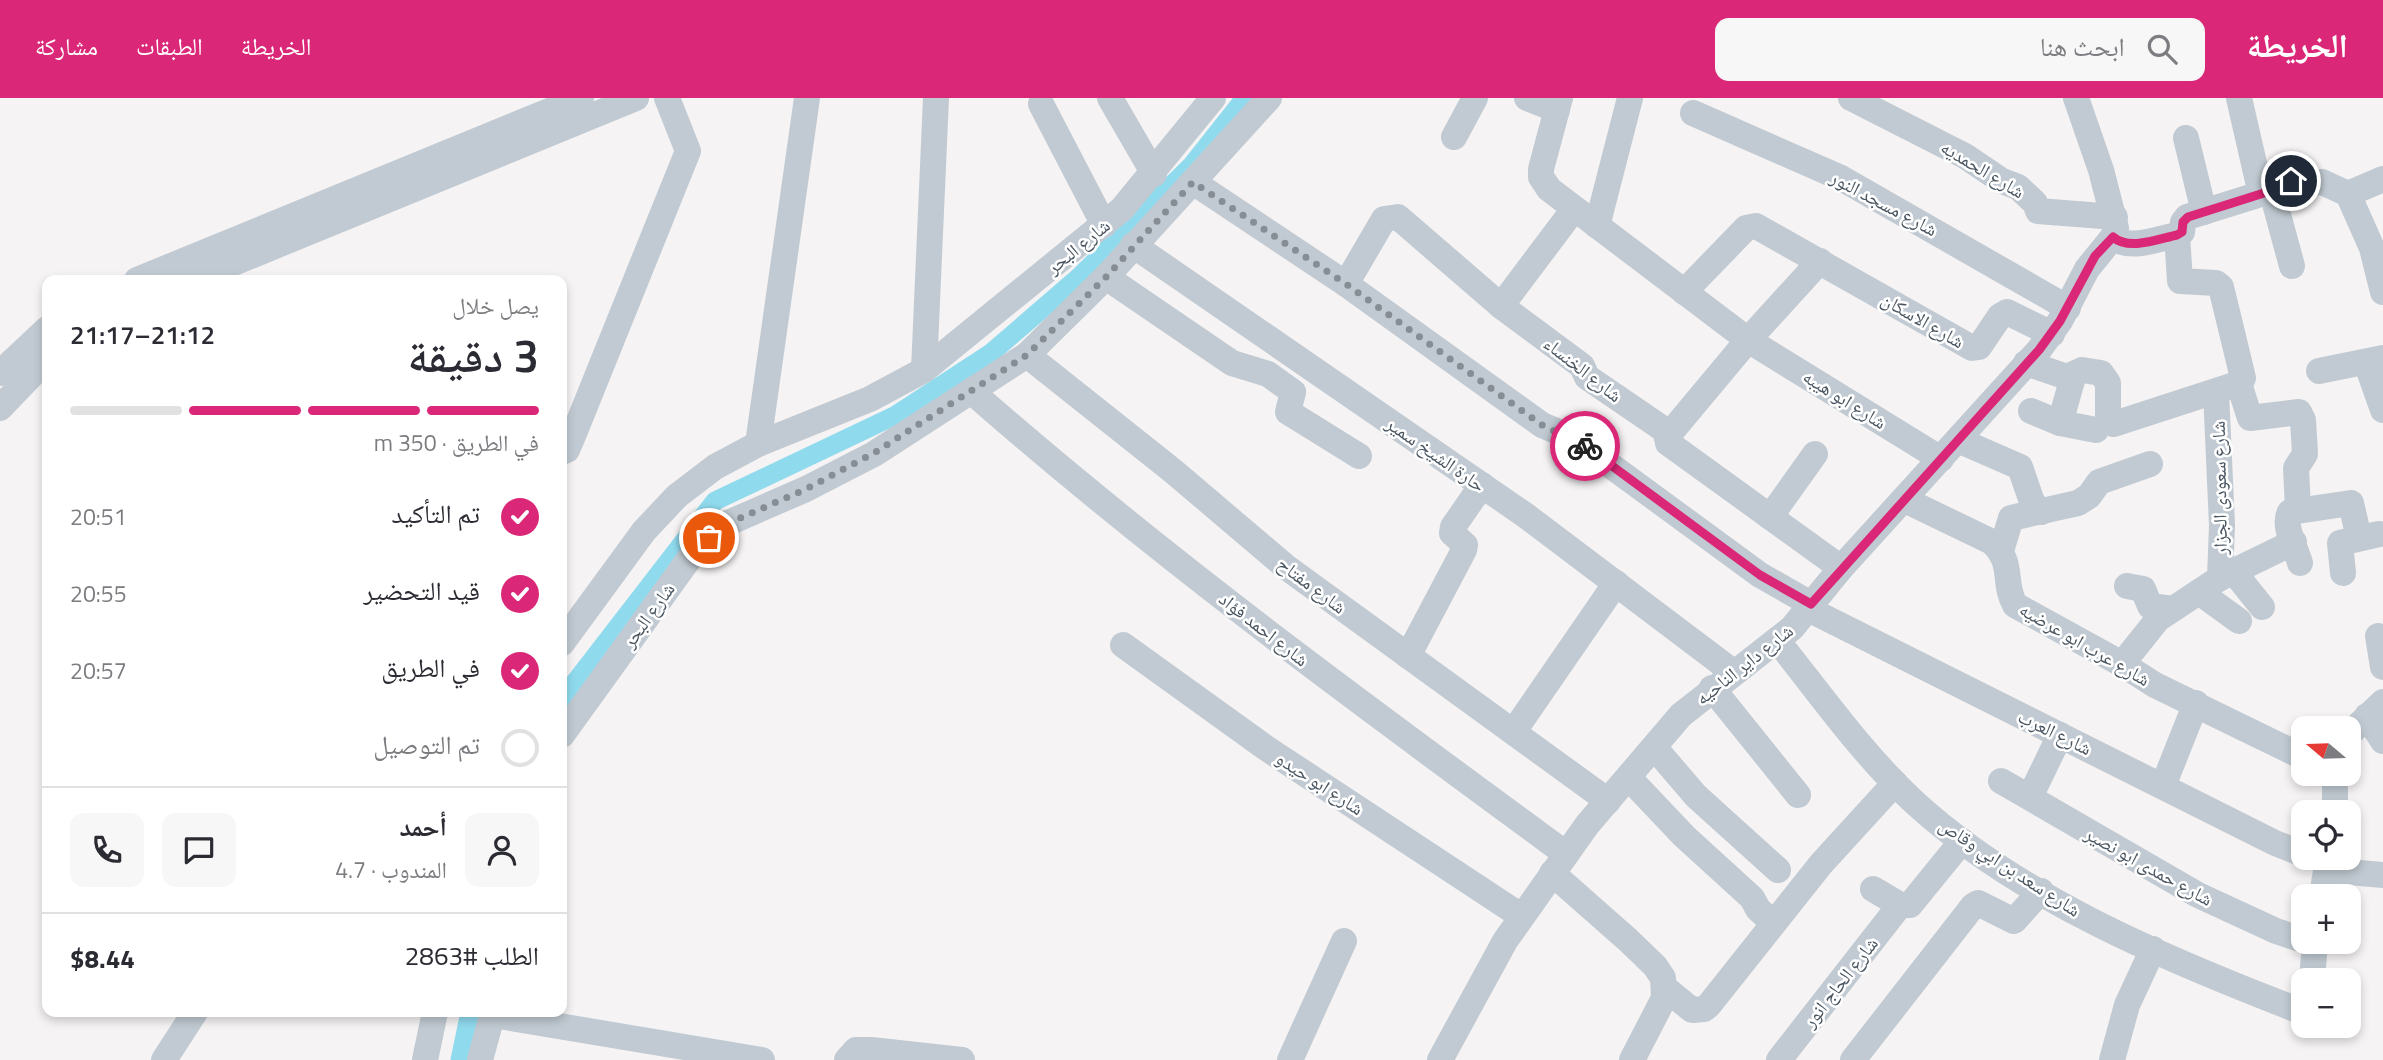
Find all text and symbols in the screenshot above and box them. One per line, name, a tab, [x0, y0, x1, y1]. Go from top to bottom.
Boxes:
search box	[1715, 18, 2205, 81]
text: الخريطة	[2247, 20, 2348, 70]
text: ابحث هنا	[2040, 27, 2125, 66]
text: مشاركة	[35, 28, 98, 64]
text: الطبقات	[136, 28, 203, 64]
text: الخريطة	[241, 28, 311, 64]
icon: search	[2143, 30, 2181, 68]
street label: شارع الحمديه	[1936, 132, 2031, 205]
pin	[2261, 151, 2321, 211]
street label: شارع مسجد النور	[1825, 162, 1943, 243]
icon: home	[2272, 162, 2310, 200]
street label: شارع البحر	[1039, 211, 1116, 281]
street label: شارع الاسكان	[1876, 284, 1970, 355]
text: يصل خلال	[452, 288, 539, 323]
text: 21:12–21:17	[70, 315, 215, 354]
text: 3 دقيقة	[408, 320, 539, 390]
street label: شارع الخنساء	[1538, 329, 1629, 409]
street label: شارع ابو هيبه	[1798, 361, 1893, 436]
street label: حارة الشيخ سمير	[1380, 408, 1492, 499]
courier	[1550, 411, 1620, 481]
street label: شارع سعودى الجزار	[2203, 421, 2234, 556]
text: في الطريق · 350 m	[374, 425, 539, 460]
icon: bike	[1566, 427, 1604, 465]
text: تم التأكيد	[392, 494, 480, 533]
icon: check	[501, 498, 539, 536]
text: 20:51	[70, 499, 127, 534]
pin	[679, 508, 739, 568]
icon: bag	[690, 519, 728, 557]
street label: شارع مفتاح	[1272, 549, 1353, 620]
text: قيد التحضير	[363, 571, 480, 610]
icon: check	[501, 575, 539, 613]
text: 20:55	[70, 576, 127, 611]
street label: شارع البحر	[613, 576, 681, 654]
street label: شارع احمد فؤاد	[1213, 584, 1315, 673]
street label: شارع عرب ابو عرضيه	[2014, 594, 2156, 693]
street label: شارع داير الناحيه	[1688, 616, 1799, 711]
text: في الطريق	[381, 648, 480, 687]
icon: check	[501, 652, 539, 690]
text: 20:57	[70, 653, 127, 688]
street label: شارع العرب	[2013, 701, 2097, 762]
north arrow	[2291, 716, 2361, 786]
map controls	[2291, 716, 2361, 1038]
text: تم التوصيل	[373, 725, 480, 764]
street label: شارع ابو حيدو	[1270, 743, 1370, 822]
button: locate	[2291, 800, 2361, 870]
text: أحمد	[399, 807, 447, 846]
street label: شارع سعد بن ابي وقاص	[1933, 810, 2087, 925]
button: phone	[70, 813, 144, 887]
button: chat	[162, 813, 236, 887]
button: person	[465, 813, 539, 887]
street label: شارع حمدى ابو نصير	[2079, 818, 2219, 913]
text: المندوب · 4.7	[335, 852, 447, 887]
button: +	[2291, 884, 2361, 954]
street label: شارع الحاج انور	[1794, 930, 1884, 1034]
text: الطلب #2863	[405, 936, 539, 975]
text: $8.44	[70, 939, 135, 978]
button: −	[2291, 968, 2361, 1038]

